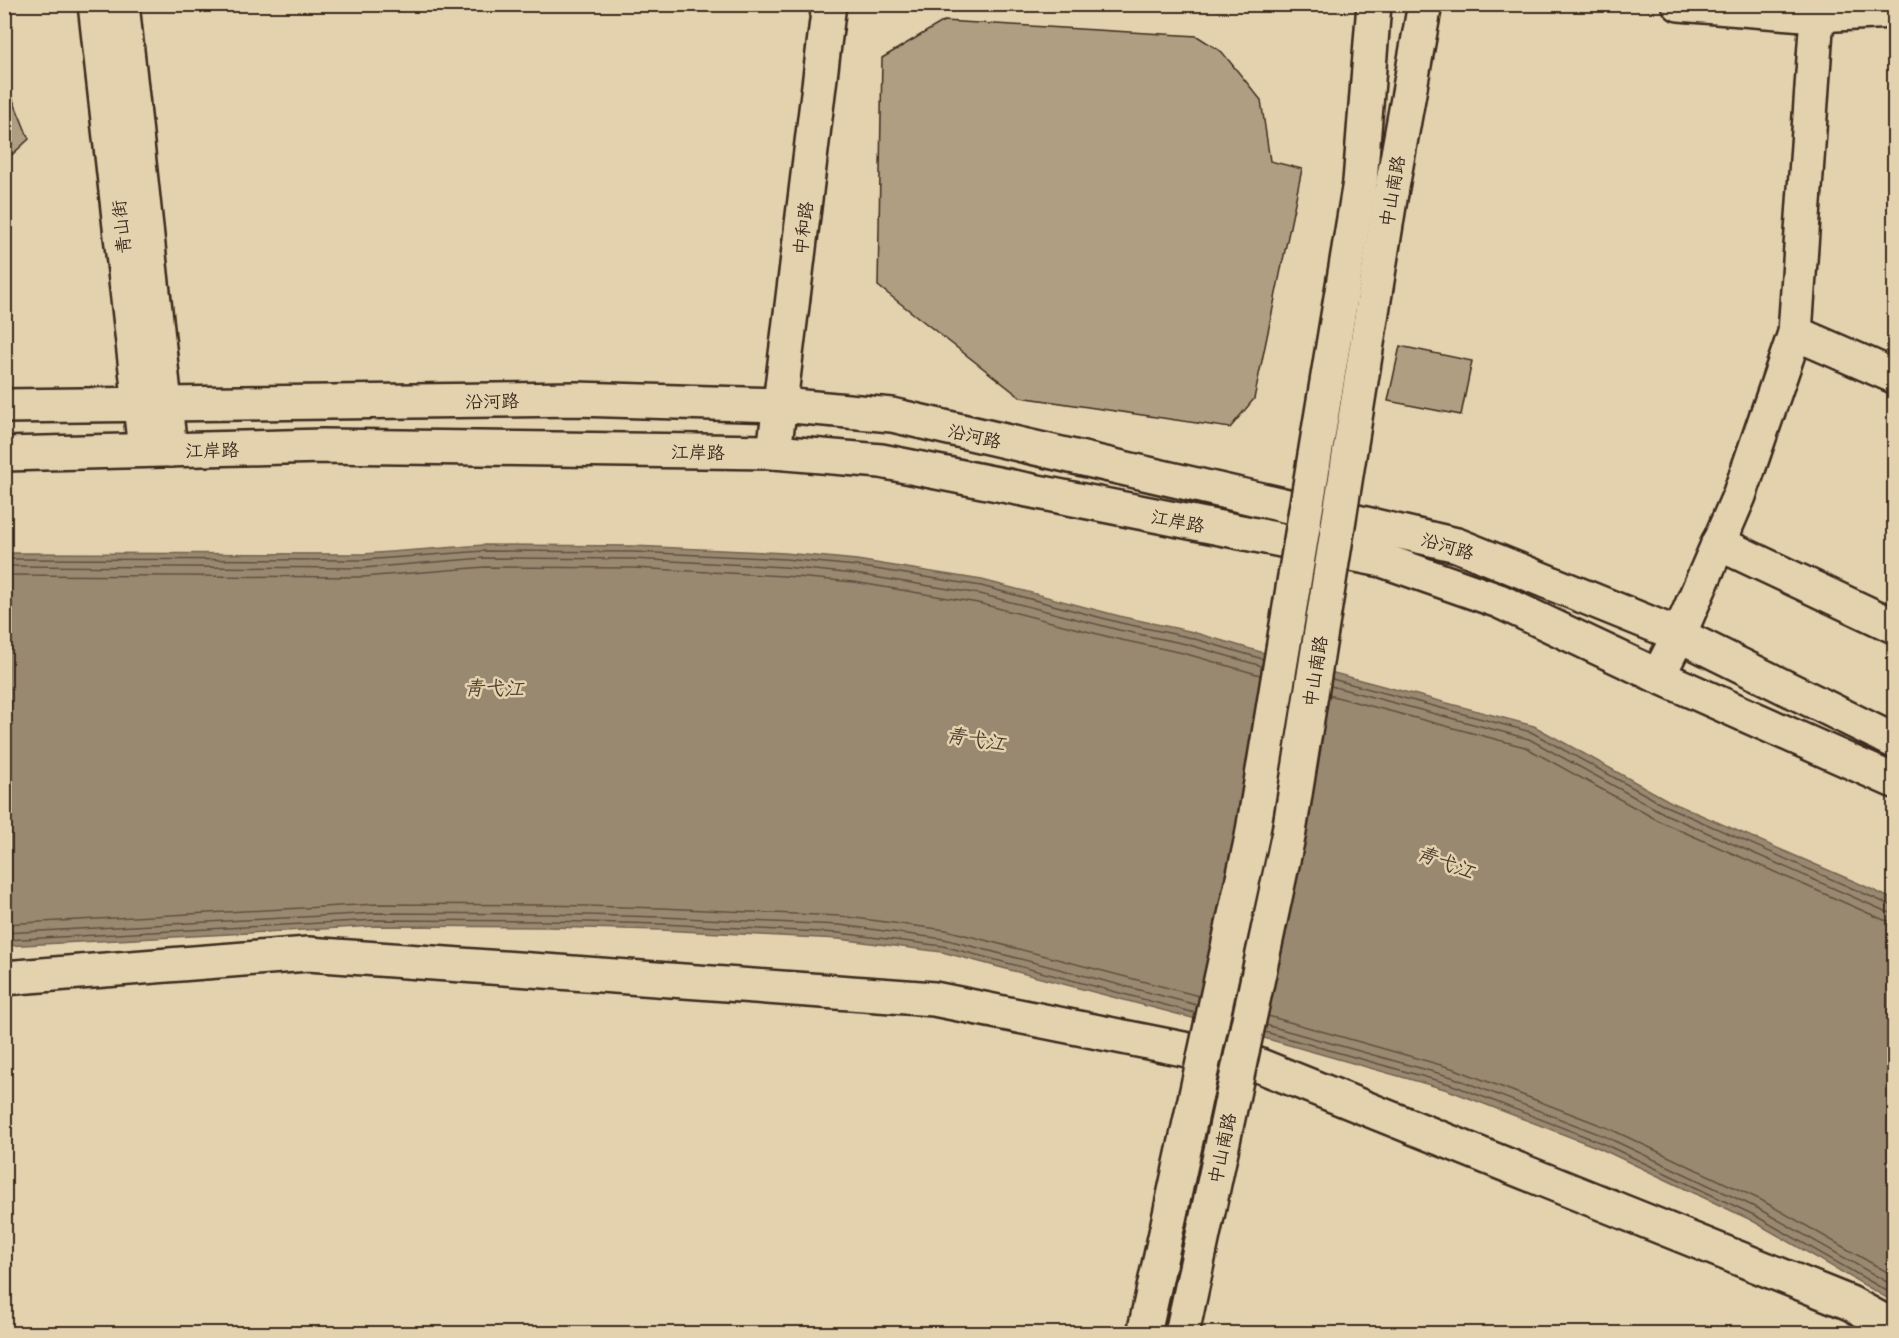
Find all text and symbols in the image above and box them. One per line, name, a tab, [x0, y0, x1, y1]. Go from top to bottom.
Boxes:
street label: 中山南路	[1371, 153, 1411, 229]
street label: 青山街	[104, 199, 136, 255]
street label: 中和路	[785, 200, 819, 256]
street label: 沿河路	[465, 386, 519, 414]
street label: 沿河路	[946, 416, 1004, 454]
street label: 江岸路	[185, 435, 239, 463]
street label: 江岸路	[671, 437, 725, 465]
street label: 江岸路	[1149, 502, 1207, 538]
street label: 沿河路	[1418, 525, 1478, 565]
street label: 中山南路	[1295, 633, 1333, 709]
water label: 青弋江	[464, 671, 525, 703]
water label: 青弋江	[944, 718, 1009, 758]
water label: 青弋江	[1413, 836, 1480, 886]
street label: 中山南路	[1200, 1110, 1242, 1186]

